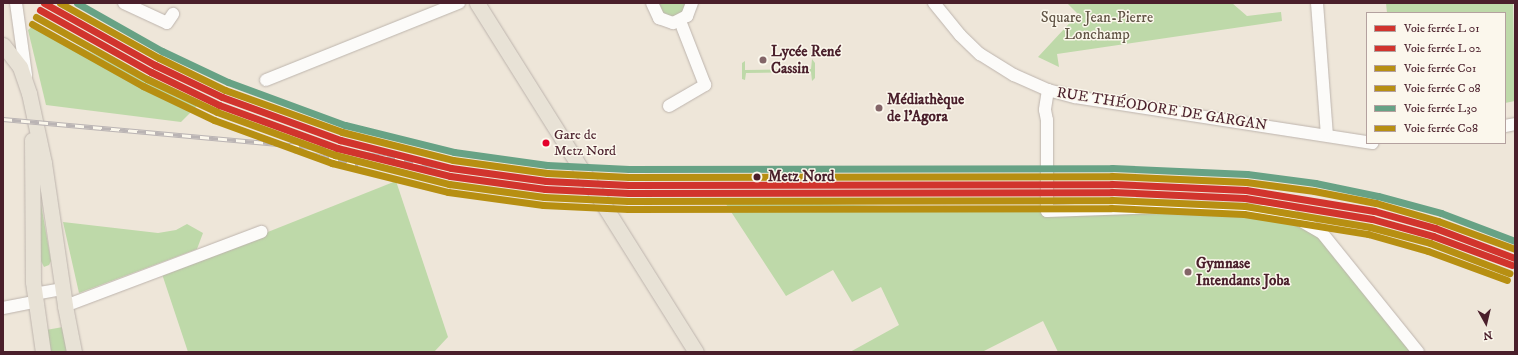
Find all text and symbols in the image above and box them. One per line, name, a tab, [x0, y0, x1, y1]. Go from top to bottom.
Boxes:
park label: Square Jean-Pierre Lonchamp	[1041, 8, 1153, 43]
legend	[1366, 12, 1506, 144]
text: Voie ferrée L 01	[1404, 21, 1480, 36]
text: Voie ferrée L 02	[1404, 41, 1481, 56]
place label: Lycée René Cassin	[771, 42, 841, 77]
marker: Lycée René Cassin	[758, 55, 768, 65]
text: Voie ferrée C01	[1404, 61, 1476, 76]
text: Voie ferrée C 08	[1404, 81, 1481, 96]
street label: RUE THÉODORE DE GARGAN	[1056, 83, 1268, 135]
place label: Médiathèque de l'Agora	[887, 90, 964, 125]
text: Voie ferrée L30	[1404, 101, 1477, 116]
marker: Médiathèque de l'Agora	[874, 103, 884, 113]
text: Voie ferrée C08	[1404, 121, 1478, 136]
place label: Gare de Metz Nord	[554, 127, 616, 160]
marker: Gare de Metz Nord	[541, 138, 551, 148]
place label: Metz Nord	[768, 168, 834, 186]
marker: Metz Nord	[750, 170, 764, 184]
place label: Gymnase Intendants Joba	[1196, 254, 1290, 289]
marker: Gymnase Intendants Joba	[1183, 267, 1193, 277]
north arrow	[1466, 303, 1506, 343]
text: N	[1482, 327, 1493, 342]

